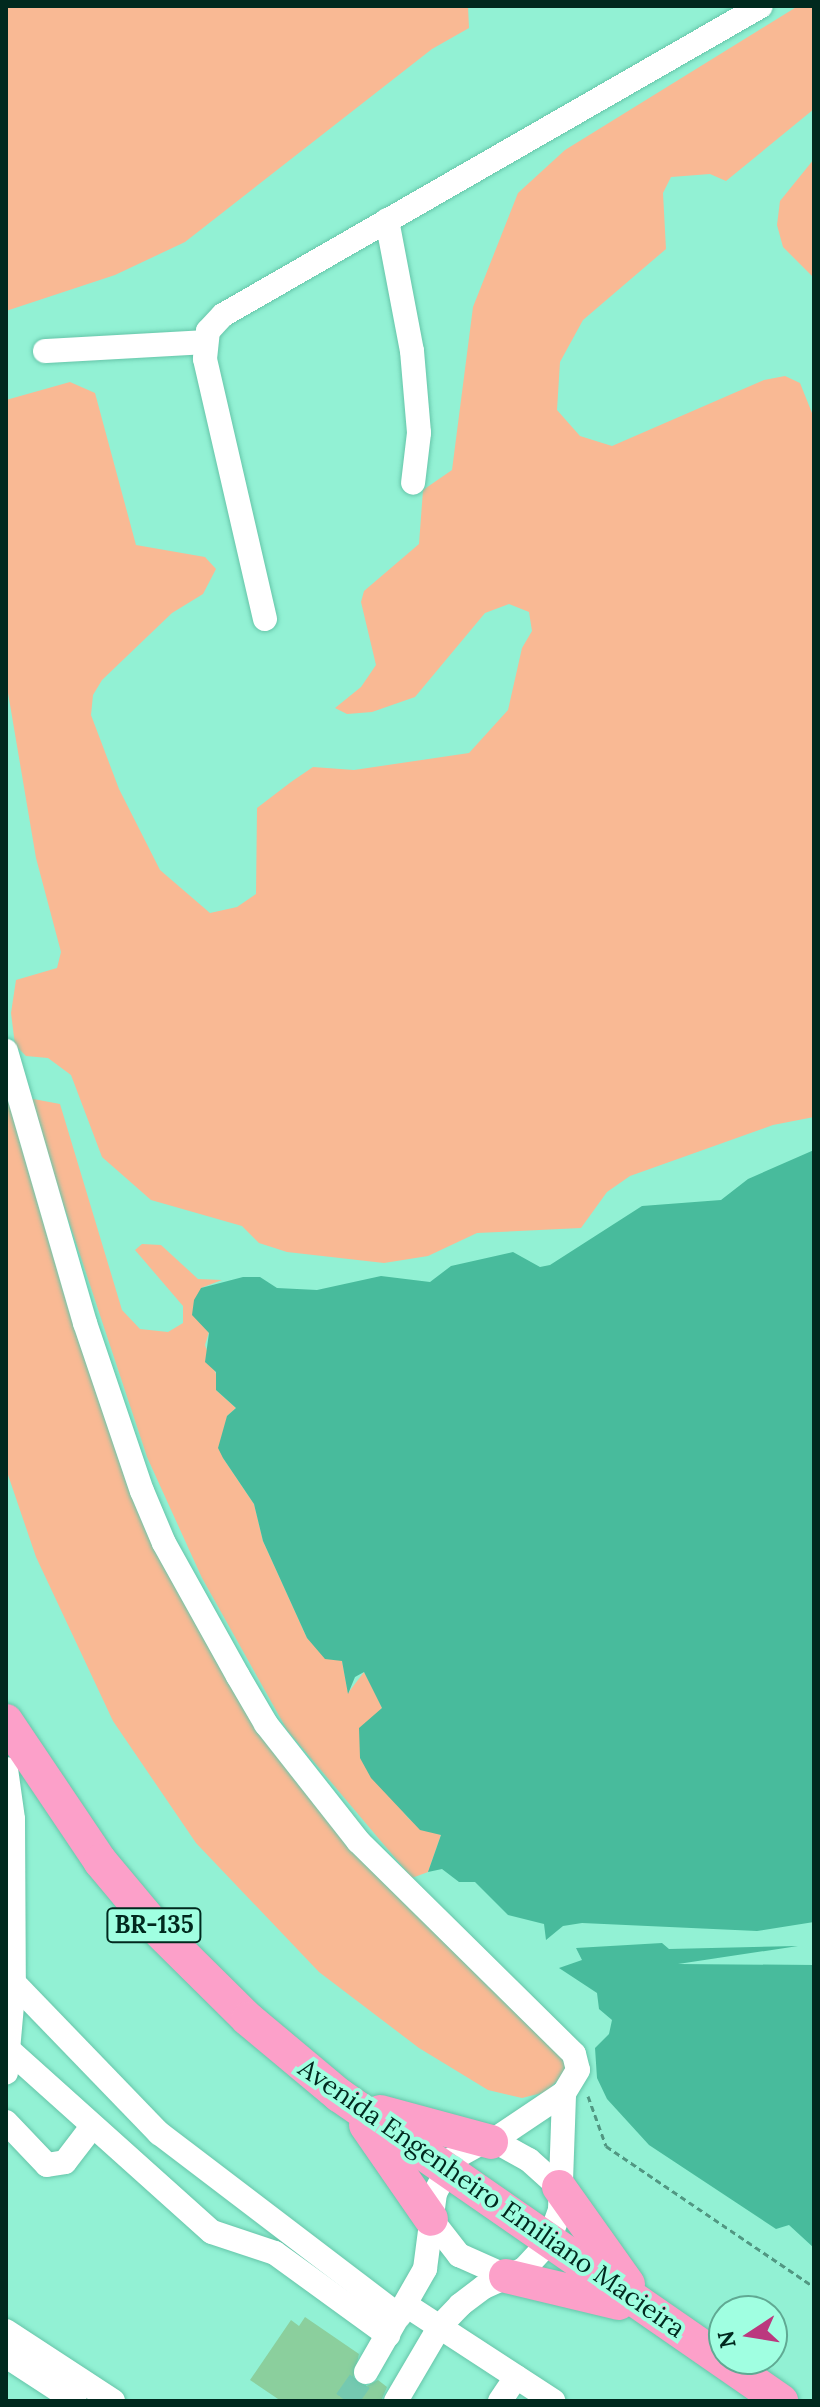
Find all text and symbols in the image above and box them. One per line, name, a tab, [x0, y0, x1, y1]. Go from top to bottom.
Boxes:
road number: BR-135	[106, 1905, 202, 1945]
street label: Avenida Engenheiro Emiliano Macieira	[293, 2052, 691, 2344]
north arrow	[708, 2295, 788, 2375]
text: N	[711, 2328, 742, 2351]

